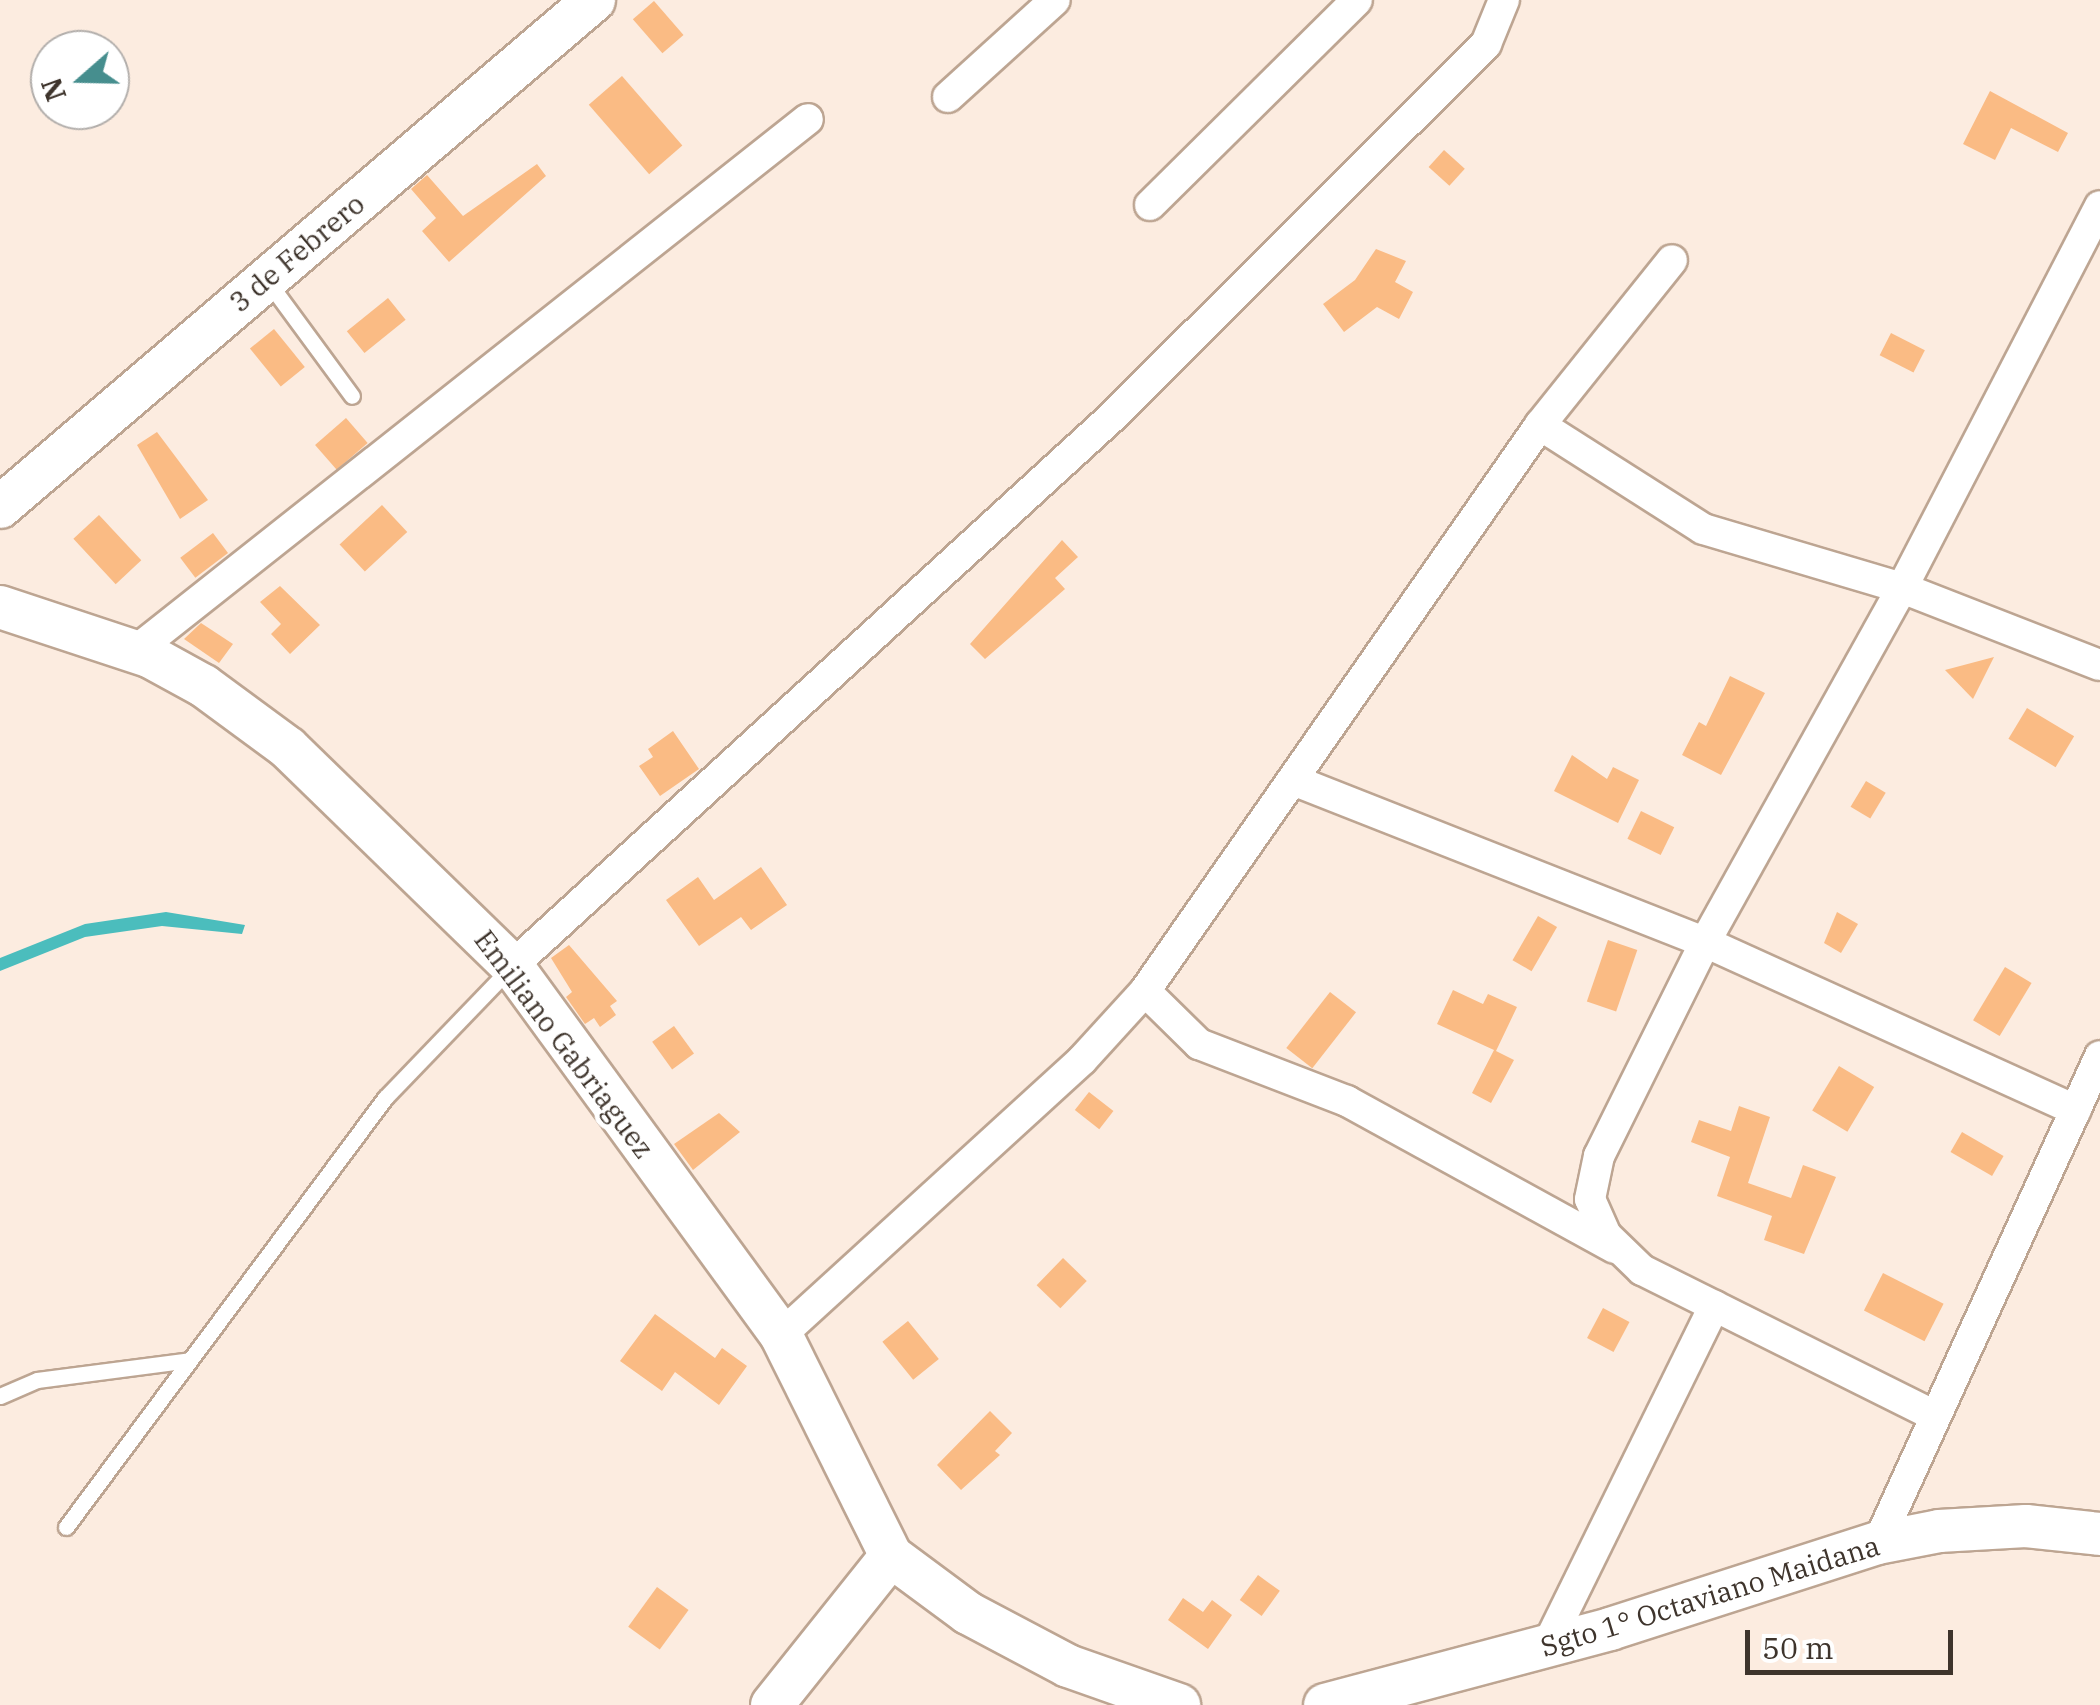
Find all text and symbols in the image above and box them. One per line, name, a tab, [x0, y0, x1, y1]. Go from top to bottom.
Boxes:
north arrow	[30, 30, 130, 130]
text: N	[32, 73, 74, 106]
street label: 3 de Febrero	[223, 187, 371, 319]
street label: Emiliano Gabriaguez	[467, 924, 661, 1164]
street label: Sgto 1° Octaviano Maidana	[1536, 1528, 1884, 1664]
scale bar	[1750, 1610, 1958, 1672]
text: 50 m	[1762, 1628, 1834, 1667]

